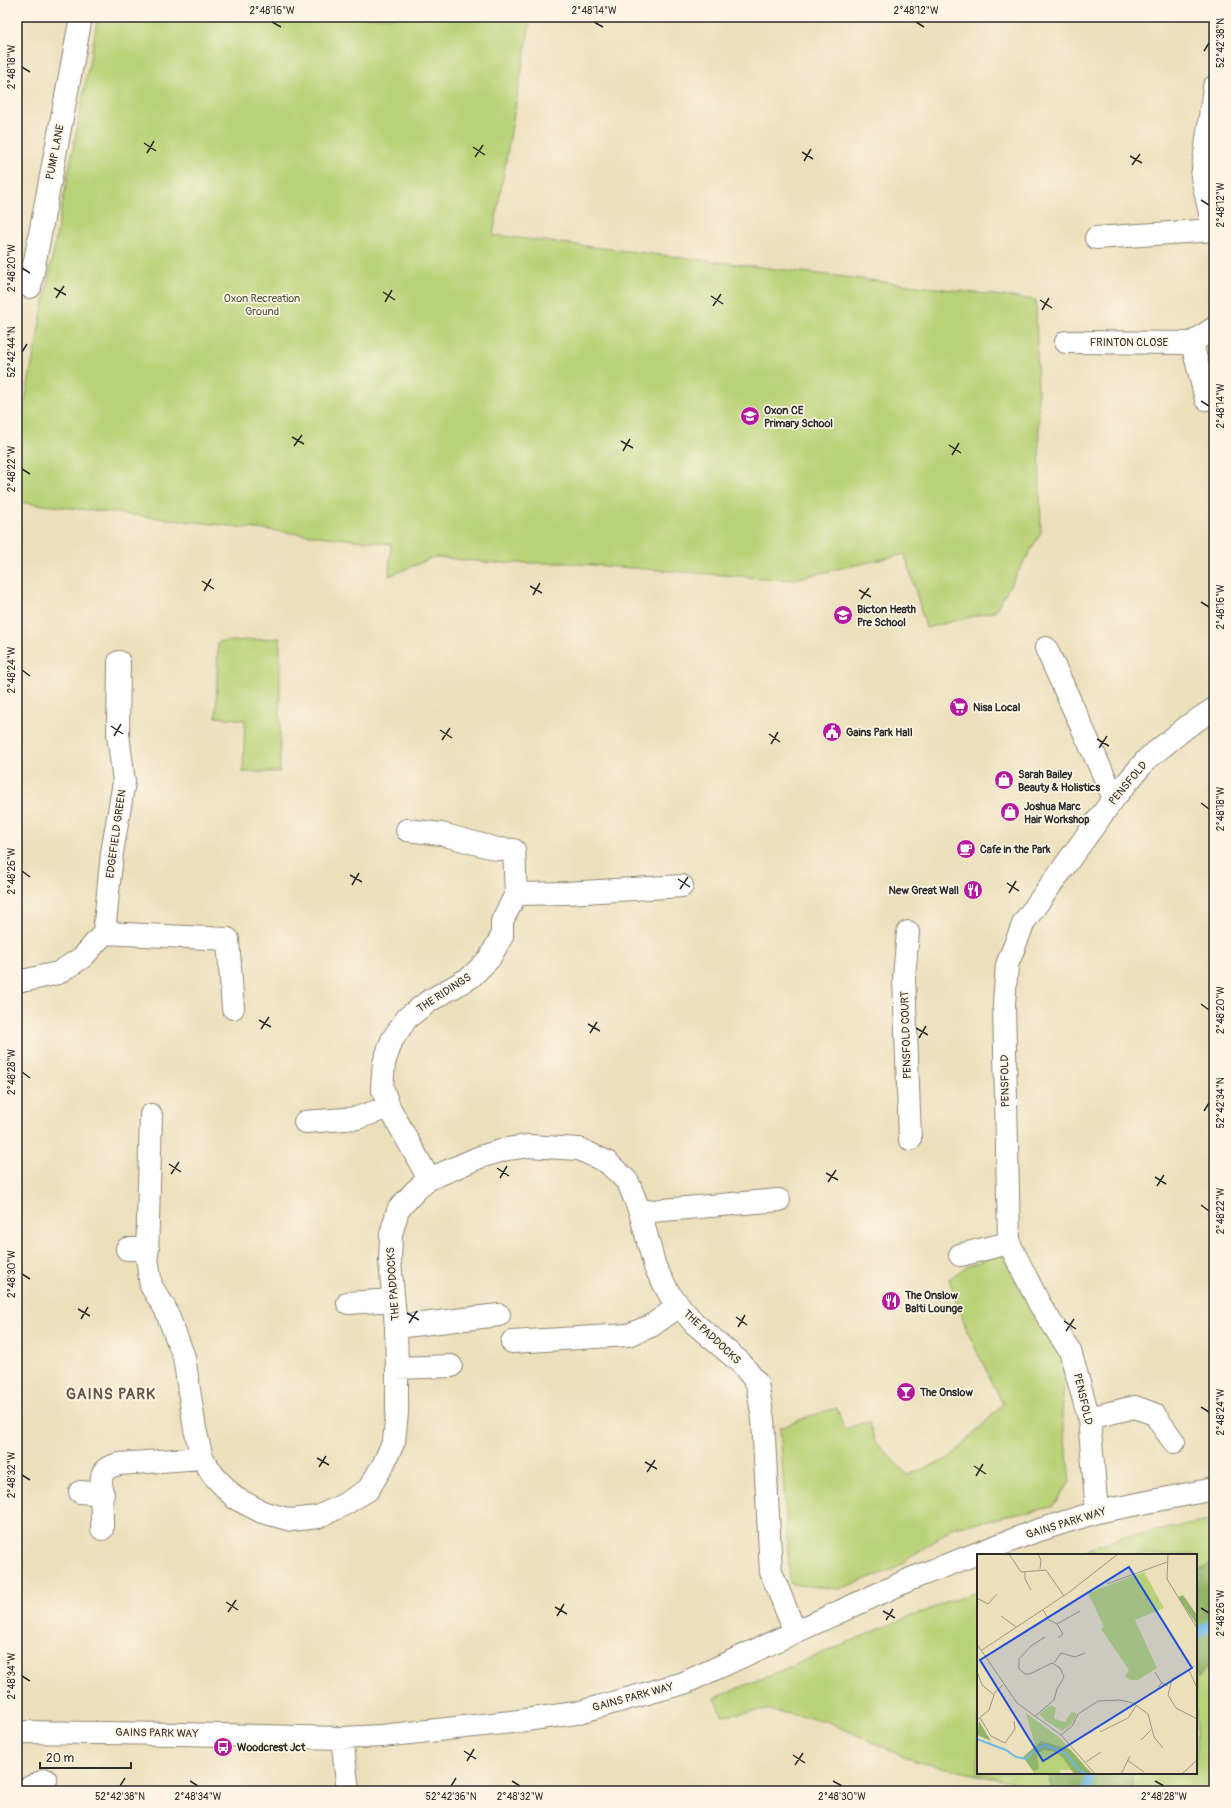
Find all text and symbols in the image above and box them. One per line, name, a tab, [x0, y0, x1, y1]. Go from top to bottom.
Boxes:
text: 2°48'16"W	[249, 5, 295, 17]
text: 2°48'14"W	[571, 5, 617, 17]
text: 2°48'12"W	[894, 5, 939, 17]
text: 52°42'38"N	[1215, 18, 1227, 68]
text: 2°48'18"W	[6, 44, 18, 89]
street label: PUMP LANE	[43, 123, 67, 181]
text: 2°48'12"W	[1215, 182, 1227, 227]
text: 2°48'20"W	[6, 244, 18, 292]
park label: Oxon Recreation Ground	[224, 292, 300, 318]
text: 52°42'44"N	[6, 326, 18, 378]
street label: FRINTON CLOSE	[1090, 336, 1169, 349]
text: 2°48'14"W	[1215, 383, 1227, 429]
place label: Oxon CE Primary School	[764, 404, 833, 430]
school or university icon: Oxon CE Primary School	[739, 405, 761, 427]
text: 2°48'22"W	[6, 445, 18, 492]
text: 2°48'16"W	[1215, 584, 1227, 630]
place label: Bicton Heath Pre School	[857, 603, 916, 629]
school or university icon: Bicton Heath Pre School	[832, 604, 854, 626]
text: 2°48'24"W	[6, 646, 18, 693]
supermarket icon: Nisa Local	[948, 696, 970, 718]
place label: Nisa Local	[973, 701, 1021, 714]
public building icon: Gains Park Hall	[821, 721, 843, 743]
place label: Gains Park Hall	[846, 726, 913, 739]
street label: PENSFOLD	[1106, 759, 1150, 807]
place label: Sarah Bailey Beauty & Holistics	[1018, 768, 1100, 794]
shop icon: Sarah Bailey Beauty & Holistics	[993, 769, 1015, 791]
text: 2°48'18"W	[1215, 786, 1227, 831]
street label: EDGEFIELD GREEN	[103, 789, 129, 879]
place label: Joshua Marc Hair Workshop	[1024, 800, 1089, 826]
shop icon: Joshua Marc Hair Workshop	[999, 801, 1021, 823]
cafe icon: Cafe in the Park	[955, 838, 977, 860]
place label: Cafe in the Park	[980, 843, 1051, 856]
text: 2°48'26"W	[6, 847, 18, 894]
restaurant icon: New Great Wall	[962, 879, 984, 901]
place label: New Great Wall	[889, 884, 959, 897]
street label: THE RIDINGS	[415, 971, 473, 1015]
text: 2°48'20"W	[1215, 986, 1227, 1034]
street label: PENSFOLD COURT	[898, 991, 914, 1079]
text: 2°48'28"W	[6, 1049, 18, 1095]
street label: PENSFOLD	[998, 1055, 1012, 1107]
text: 52°42'34"N	[1215, 1077, 1227, 1128]
text: 2°48'22"W	[1215, 1187, 1227, 1234]
street label: THE PADDOCKS	[384, 1247, 402, 1321]
text: 2°48'30"W	[6, 1250, 18, 1298]
place label: The Onslow Balti Lounge	[904, 1289, 963, 1315]
restaurant icon: The Onslow Balti Lounge	[880, 1290, 902, 1312]
street label: THE PADDOCKS	[681, 1307, 743, 1367]
street label: PENSFOLD	[1071, 1372, 1095, 1426]
bar icon: The Onslow	[895, 1381, 917, 1403]
district label: GAINS PARK	[66, 1385, 156, 1404]
place label: The Onslow	[919, 1386, 973, 1399]
text: 2°48'24"W	[1215, 1388, 1227, 1435]
text: 2°48'32"W	[6, 1451, 18, 1498]
street label: GAINS PARK WAY	[1024, 1504, 1108, 1541]
inset map	[977, 1554, 1197, 1774]
text: 2°48'26"W	[1215, 1589, 1227, 1636]
text: 2°48'34"W	[6, 1652, 18, 1699]
street label: GAINS PARK WAY	[591, 1680, 676, 1714]
street label: GAINS PARK WAY	[115, 1726, 199, 1740]
bus stop icon: Woodcrest Jct	[212, 1736, 234, 1758]
place label: Woodcrest Jct	[237, 1741, 306, 1754]
scale bar	[40, 1744, 131, 1770]
text: 20 m	[46, 1751, 75, 1766]
text: 52°42'38"N	[95, 1791, 145, 1803]
text: 2°48'34"W	[175, 1791, 222, 1803]
text: 52°42'36"N	[426, 1791, 477, 1803]
text: 2°48'32"W	[497, 1791, 544, 1803]
text: 2°48'30"W	[818, 1791, 866, 1803]
text: 2°48'28"W	[1141, 1791, 1187, 1803]

